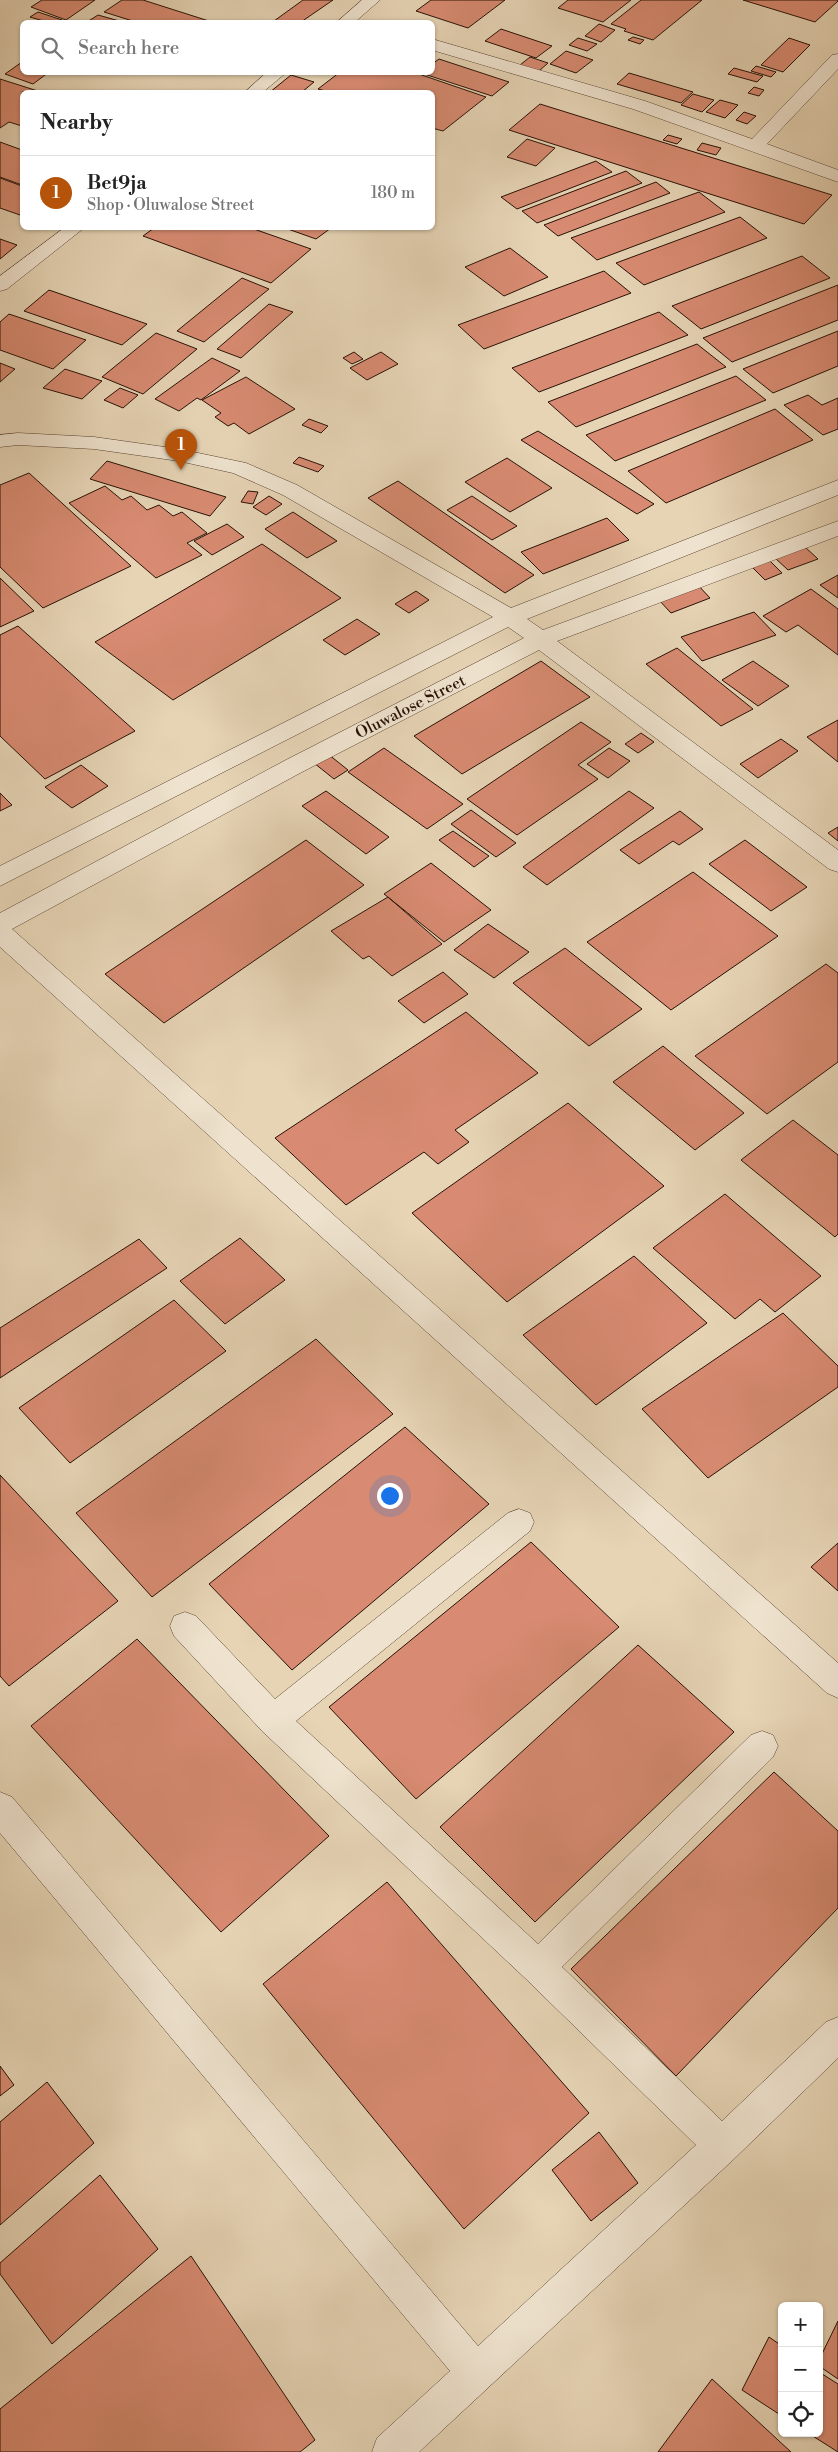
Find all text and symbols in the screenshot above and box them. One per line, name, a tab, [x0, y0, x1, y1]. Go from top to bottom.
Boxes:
search box	[20, 20, 435, 75]
icon: search	[38, 34, 66, 62]
text: Search here	[78, 36, 179, 60]
text: Nearby	[40, 110, 113, 136]
text: Bet9ja	[87, 171, 147, 195]
text: 1	[52, 183, 60, 203]
text: 180 m	[371, 183, 415, 203]
text: Shop · Oluwalose Street	[87, 195, 254, 215]
pin: 1	[165, 429, 197, 470]
street label: Oluwalose Street	[352, 670, 469, 743]
your location	[377, 1483, 403, 1509]
map controls	[778, 2302, 823, 2437]
button: +	[778, 2302, 823, 2347]
button: −	[778, 2347, 823, 2392]
button: locate	[778, 2392, 823, 2437]

